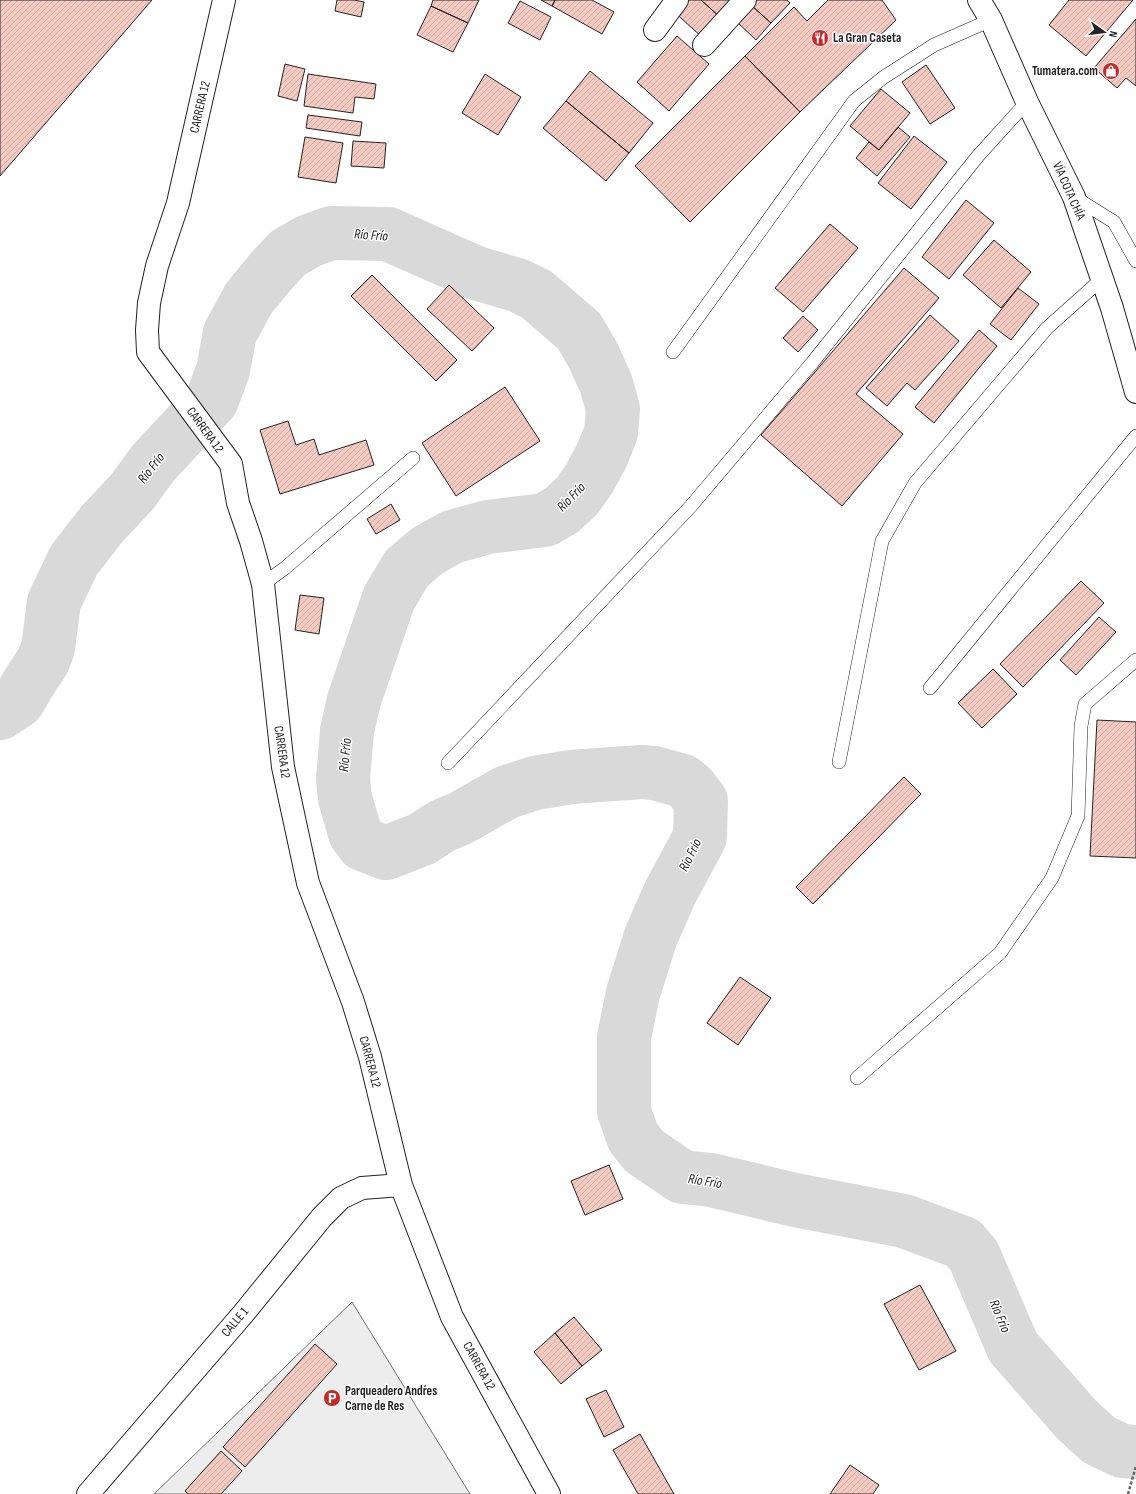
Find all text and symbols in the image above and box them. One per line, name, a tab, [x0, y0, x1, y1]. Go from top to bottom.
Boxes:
north arrow	[1084, 12, 1124, 52]
restaurant icon: La Gran Caseta	[810, 28, 830, 48]
place label: La Gran Caseta	[833, 30, 901, 46]
text: N	[1106, 30, 1120, 39]
shop icon: Tumatera.com	[1101, 61, 1121, 81]
place label: Tumatera.com	[1032, 63, 1098, 79]
street label: CARRERA 12	[186, 79, 214, 135]
street label: VÍA COTA CHÍA	[1049, 159, 1089, 223]
water label: Río Frío	[353, 225, 389, 245]
street label: CARRERA 12	[183, 404, 227, 456]
water label: Río Frío	[134, 449, 168, 487]
water label: Río Frío	[553, 479, 589, 515]
street label: CARRERA 12	[270, 725, 294, 779]
water label: Río Frío	[335, 737, 355, 773]
water label: Río Frío	[675, 836, 705, 874]
street label: CARRERA 12	[355, 1034, 385, 1090]
water label: Río Frío	[687, 1170, 723, 1192]
water label: Río Frío	[986, 1297, 1015, 1335]
street label: CALLE 1	[218, 1304, 252, 1340]
street label: CARRERA 12	[459, 1339, 499, 1393]
place label: Parqueadero Andŕes Carne de Res	[345, 1383, 437, 1414]
parking icon: Parqueadero Andŕes Carne de Res	[322, 1388, 342, 1408]

